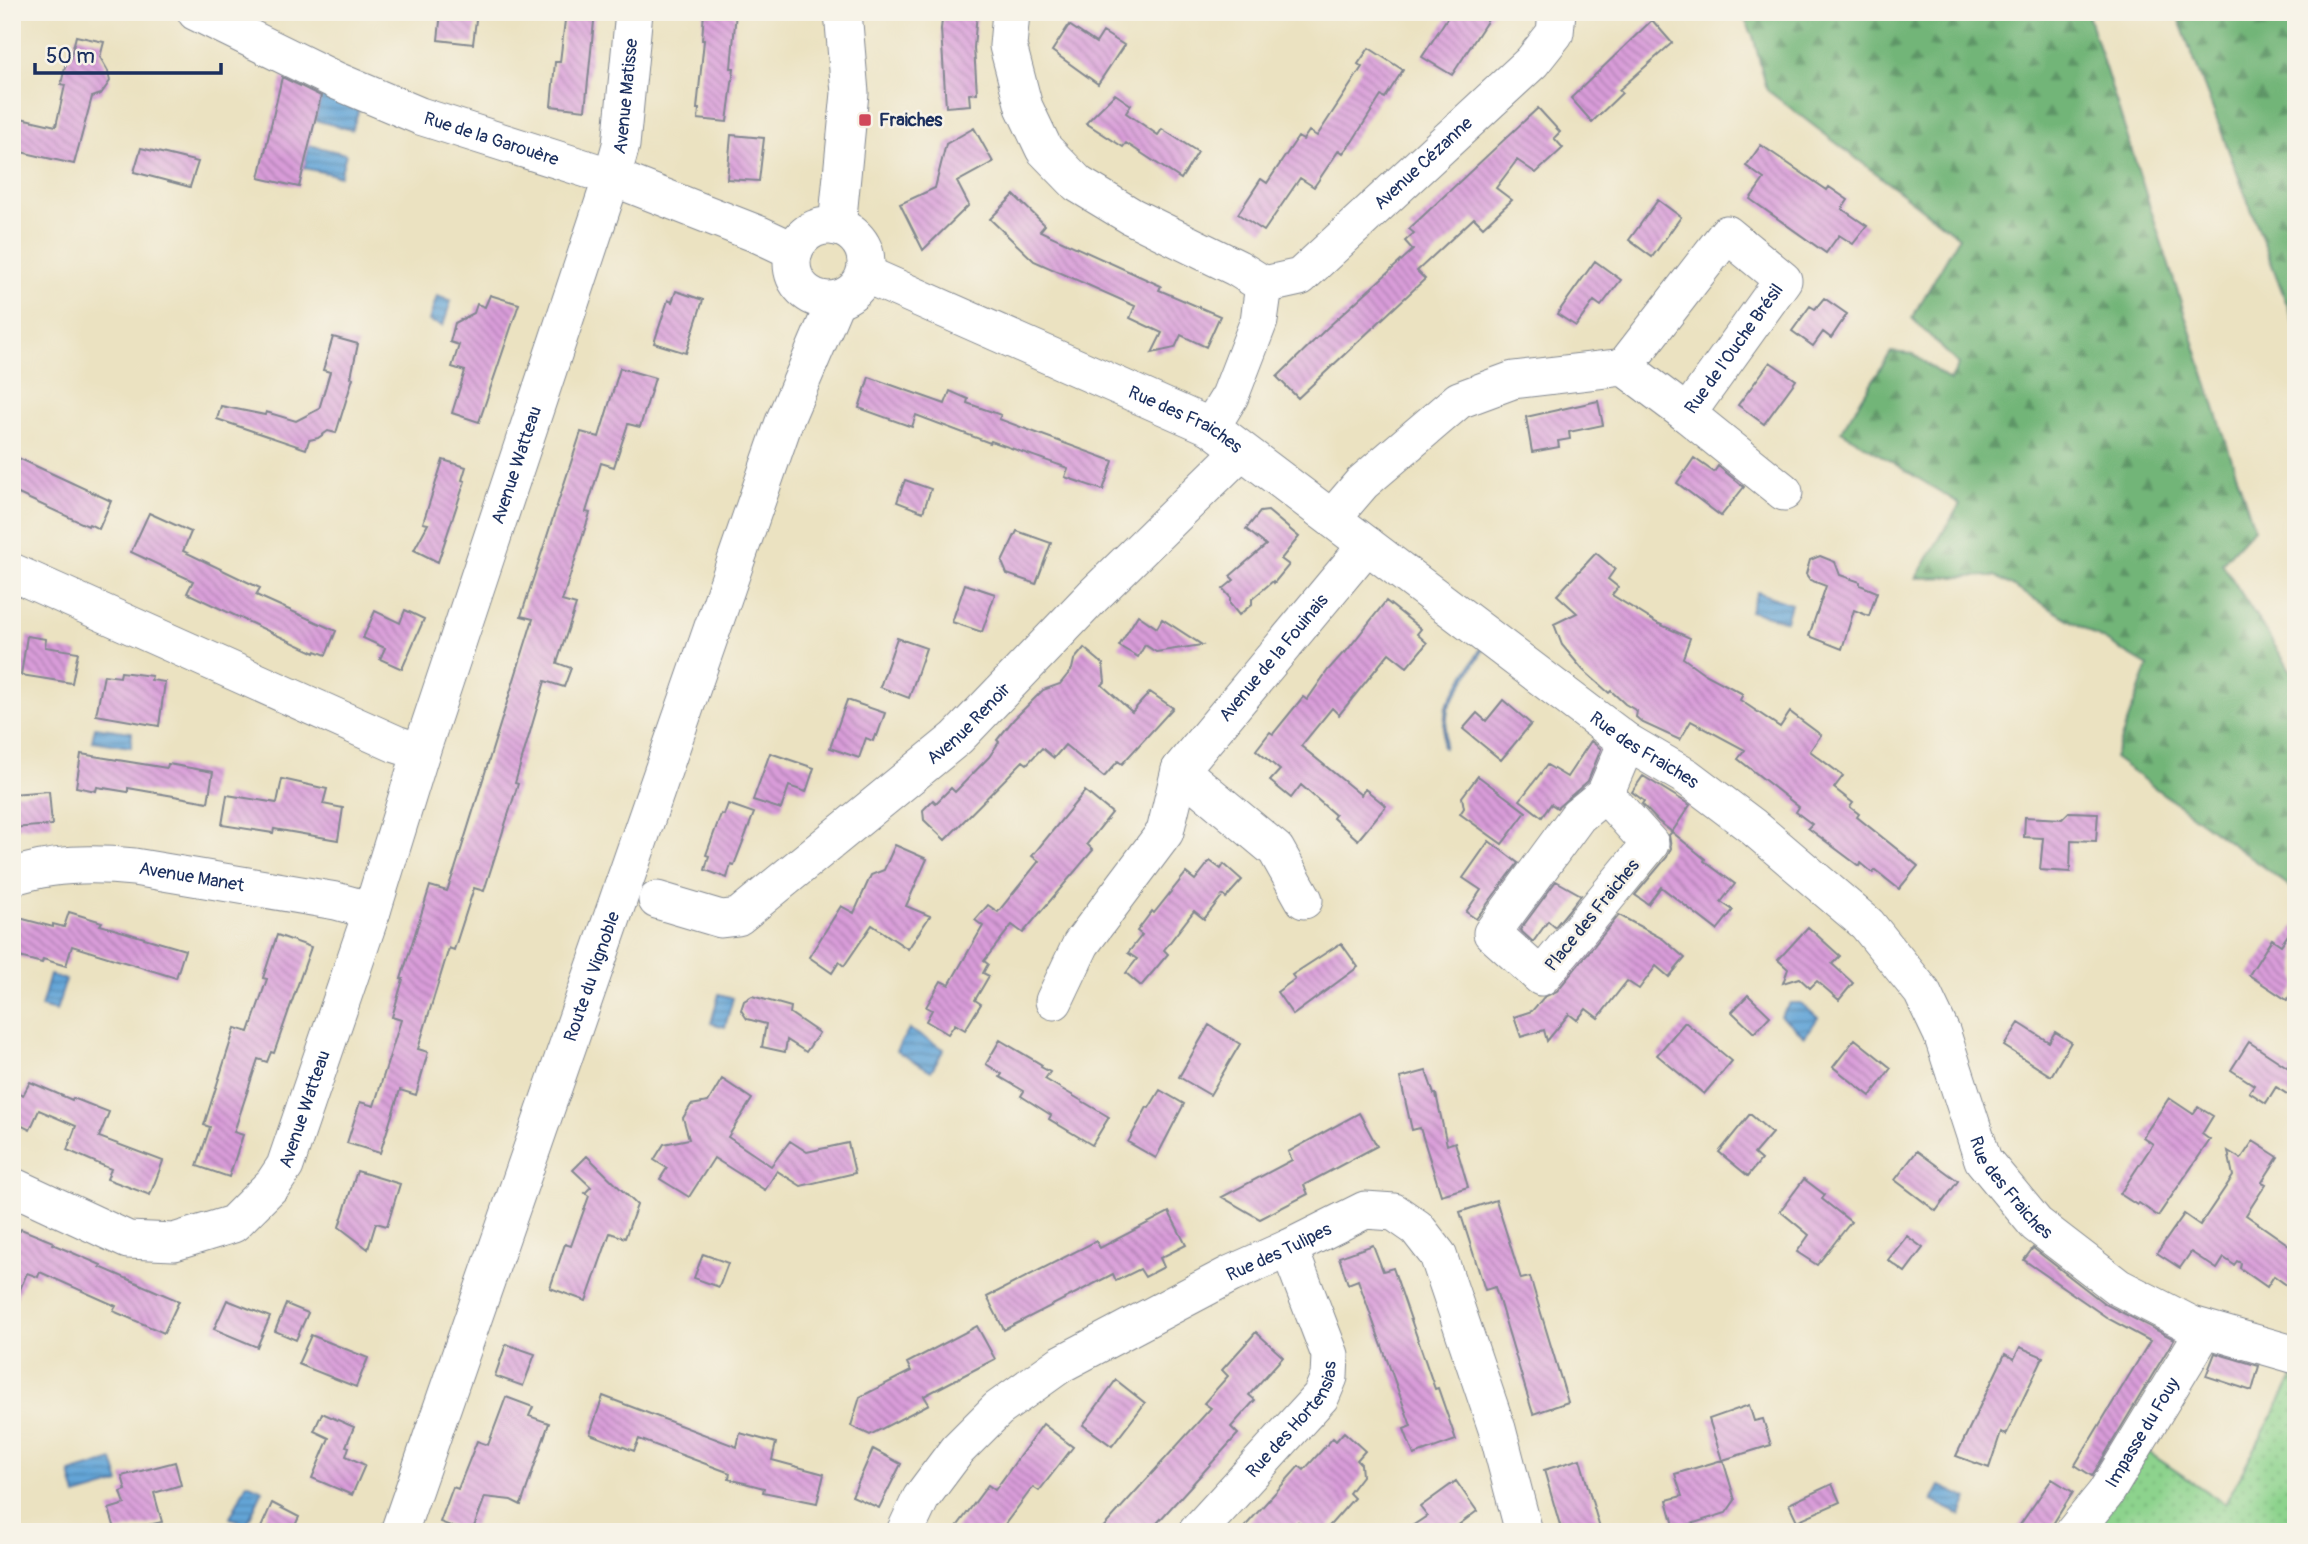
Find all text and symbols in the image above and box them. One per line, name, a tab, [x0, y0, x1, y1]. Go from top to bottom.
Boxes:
scale bar	[35, 32, 220, 76]
street label: Avenue Matisse	[608, 37, 643, 157]
text: 50 m	[46, 43, 95, 70]
street label: Rue de la Garouère	[421, 107, 562, 171]
place label: Fraiches	[879, 109, 943, 132]
marker: Fraiches	[857, 112, 873, 128]
street label: Avenue Cézanne	[1369, 112, 1478, 215]
street label: Rue de l'Ouche Brésil	[1680, 279, 1789, 419]
street label: Rue des Fraiches	[1125, 381, 1247, 459]
street label: Avenue Watteau	[486, 403, 547, 527]
street label: Avenue de la Fouinais	[1214, 589, 1334, 726]
street label: Avenue Renoir	[922, 678, 1016, 770]
street label: Rue des Fraiches	[1585, 707, 1703, 794]
street label: Place des Fraiches	[1540, 855, 1645, 976]
street label: Avenue Manet	[137, 857, 247, 898]
street label: Route du Vignoble	[559, 908, 625, 1045]
street label: Avenue Watteau	[274, 1047, 336, 1171]
street label: Rue des Fraiches	[1964, 1133, 2057, 1245]
street label: Rue des Tulipes	[1223, 1218, 1335, 1287]
street label: Rue des Hortensias	[1241, 1361, 1342, 1483]
street label: Impasse du Fouy	[2101, 1373, 2185, 1492]

